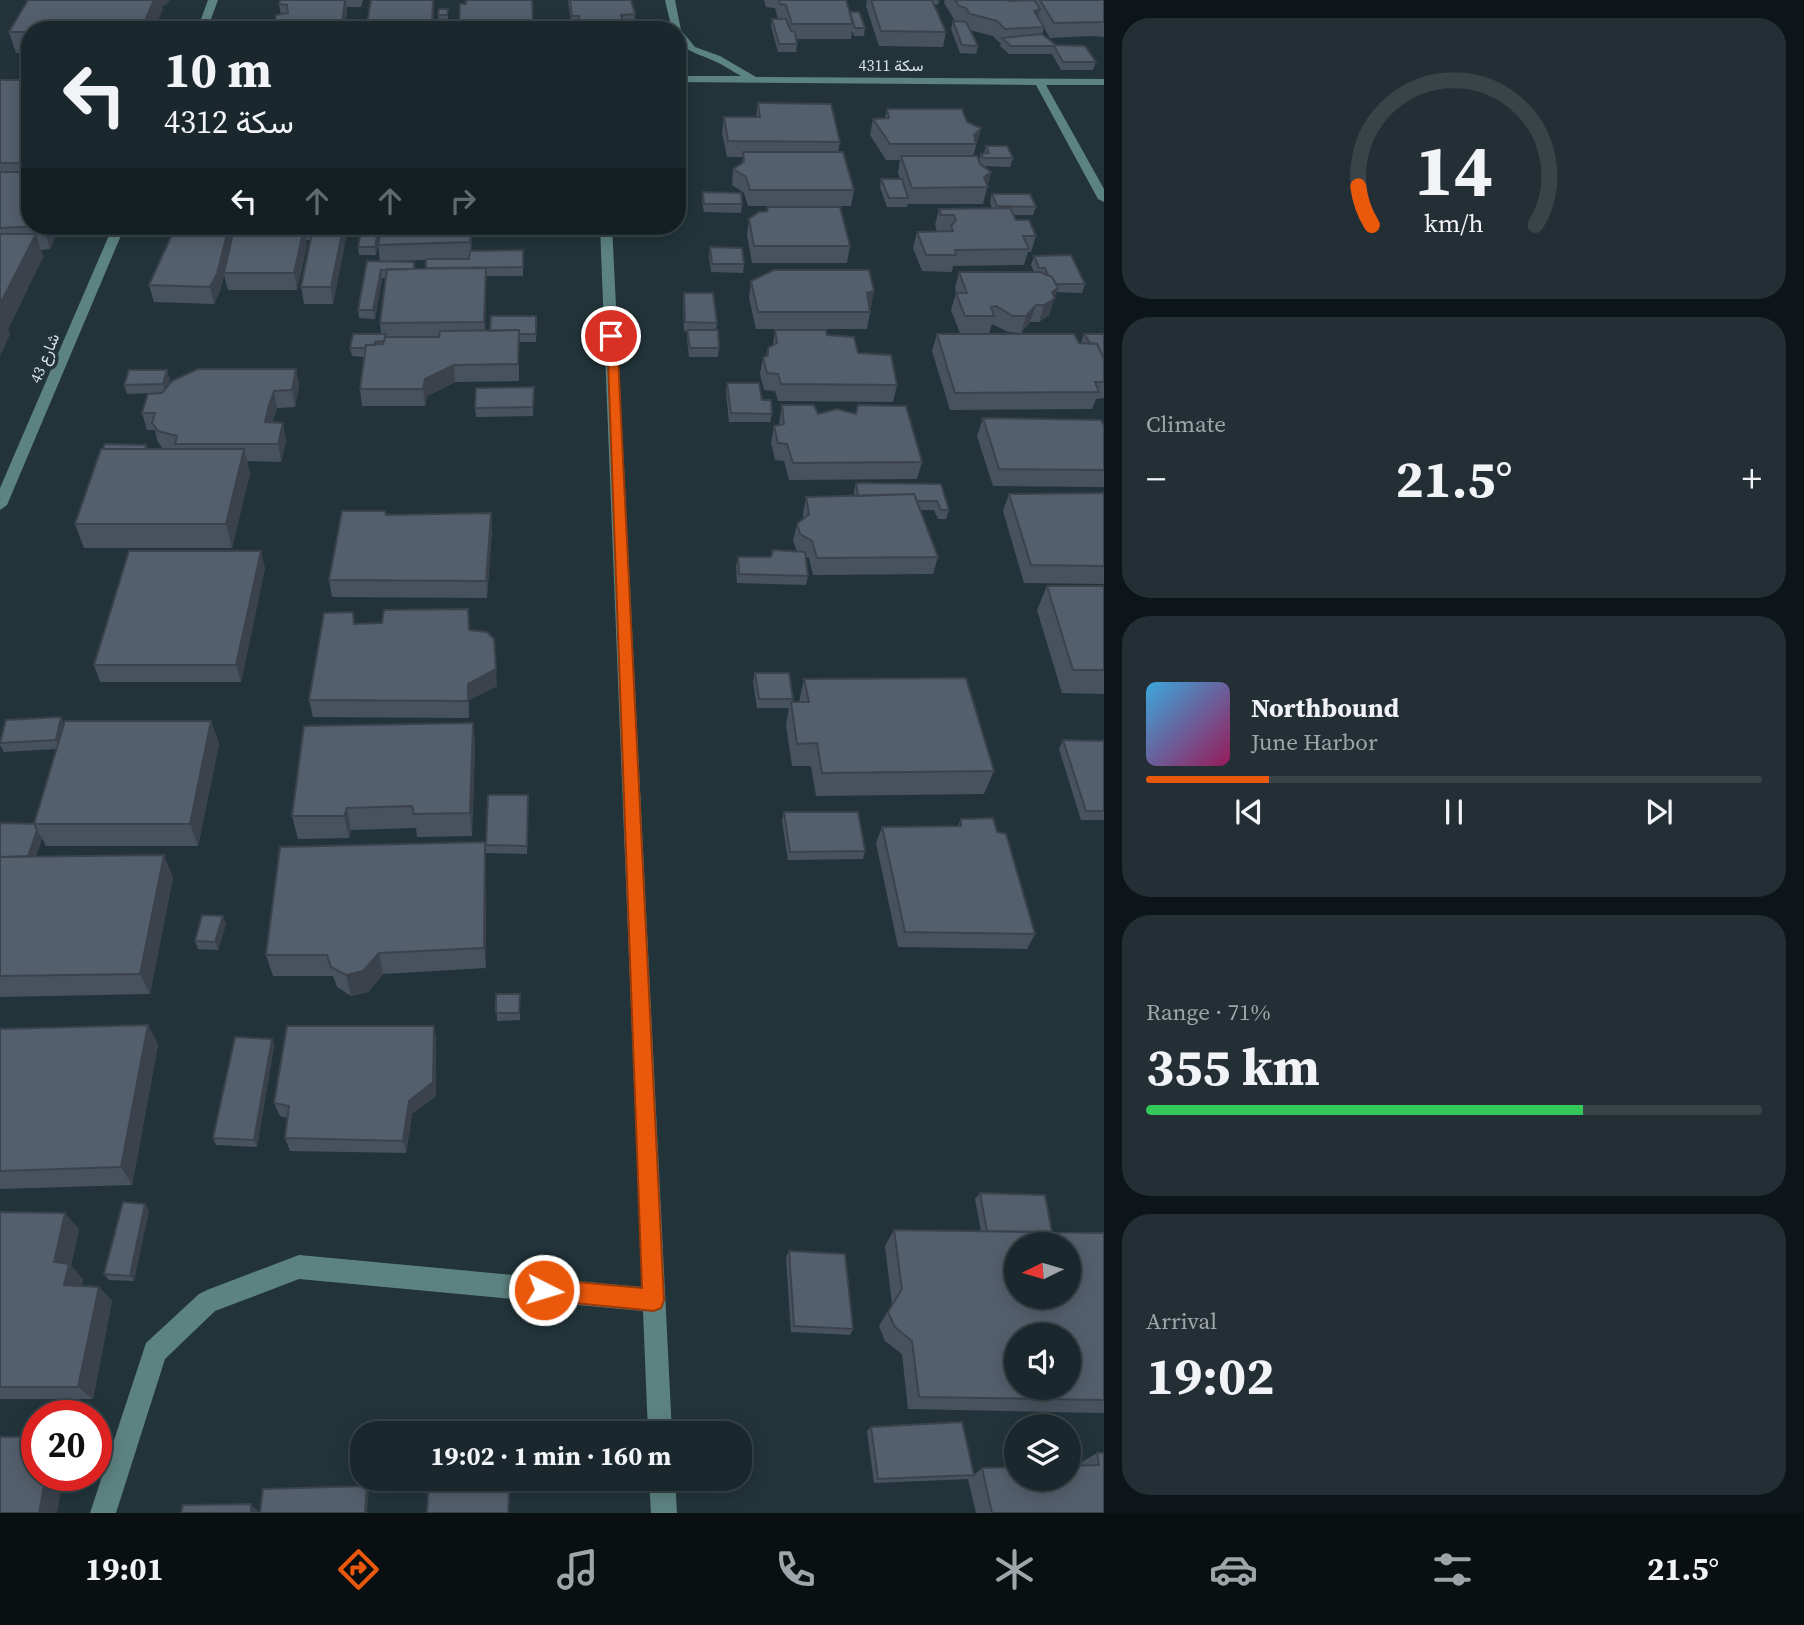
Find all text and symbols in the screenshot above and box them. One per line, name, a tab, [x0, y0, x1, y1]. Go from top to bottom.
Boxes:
text: 10 m	[164, 36, 272, 103]
icon: left	[49, 49, 140, 140]
street label: سكة 4311	[859, 54, 923, 76]
text: سكة 4312	[164, 100, 294, 144]
text: 14	[1415, 120, 1493, 219]
icon: left	[225, 182, 263, 220]
icon: ahead	[298, 182, 336, 220]
icon: ahead	[371, 182, 409, 220]
icon: right	[444, 182, 482, 220]
text: km/h	[1424, 205, 1484, 239]
pin	[581, 306, 641, 366]
icon: arrive	[592, 317, 630, 355]
street label: شارع 43	[24, 330, 65, 387]
text: Climate	[1146, 408, 1226, 440]
text: 21.5°	[1395, 443, 1513, 514]
text: −	[1146, 453, 1166, 505]
text: +	[1742, 453, 1762, 505]
text: Northbound	[1251, 690, 1399, 726]
text: June Harbor	[1251, 726, 1378, 758]
icon: previous	[1230, 793, 1268, 831]
icon: pause	[1435, 793, 1473, 831]
icon: next	[1640, 793, 1678, 831]
text: Range · 71%	[1146, 996, 1271, 1028]
text: 355 km	[1146, 1031, 1320, 1102]
north arrow	[1004, 1232, 1082, 1309]
map controls	[1004, 1232, 1081, 1491]
position arrow	[507, 1253, 581, 1327]
text: Arrival	[1146, 1305, 1217, 1337]
button: sound	[1004, 1323, 1081, 1400]
text: 19:02	[1146, 1340, 1274, 1411]
speed limit sign: 20	[21, 1400, 112, 1491]
button: layers	[1004, 1414, 1081, 1491]
text: 19:02 · 1 min · 160 m	[431, 1438, 671, 1474]
icon: directions	[334, 1545, 383, 1594]
icon: music	[553, 1545, 602, 1594]
icon: phone	[771, 1545, 820, 1594]
icon: climate	[990, 1545, 1039, 1594]
icon: car	[1209, 1545, 1258, 1594]
icon: filters	[1428, 1545, 1477, 1594]
text: 19:01	[85, 1547, 164, 1591]
text: 21.5°	[1647, 1547, 1719, 1591]

